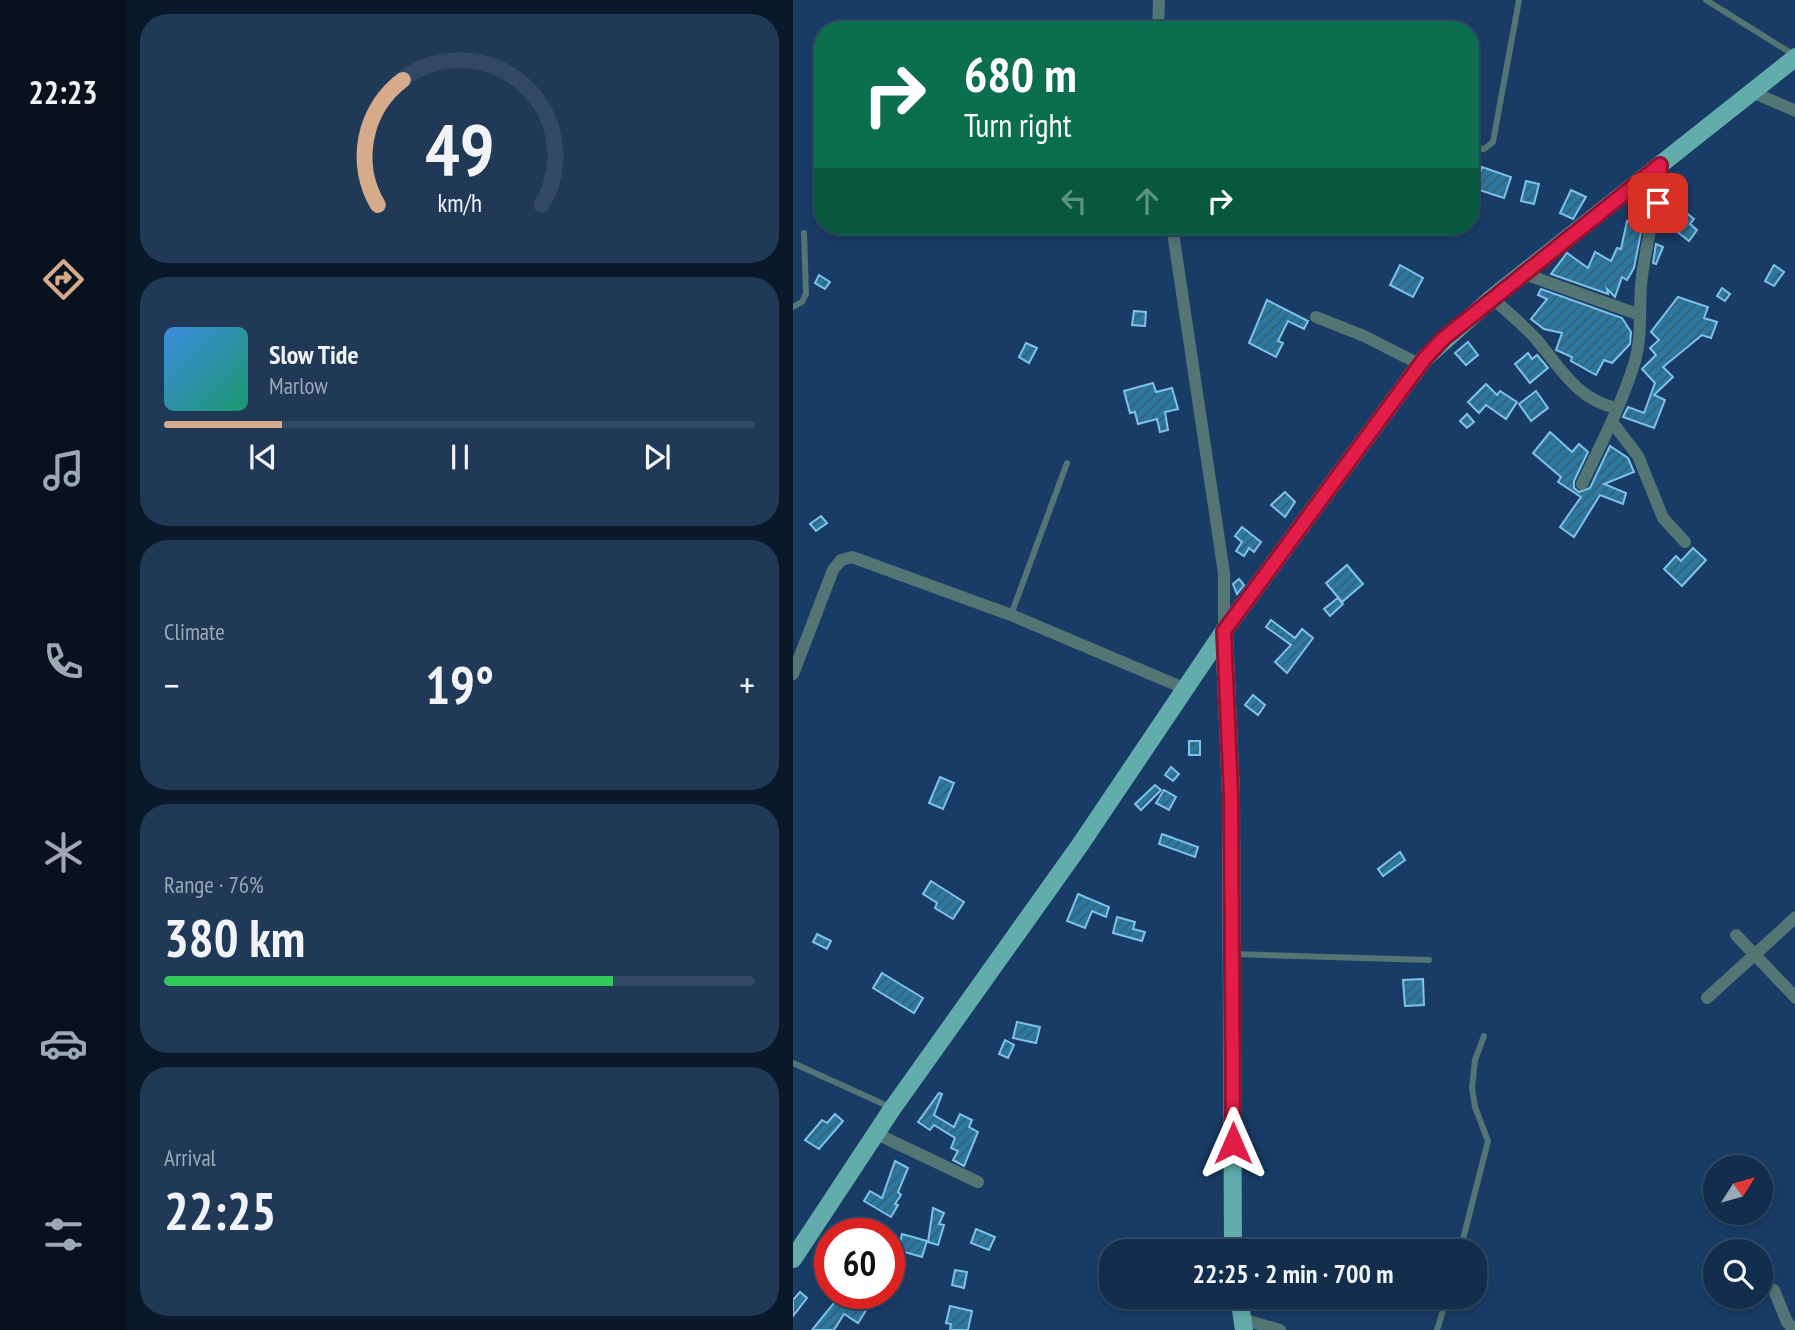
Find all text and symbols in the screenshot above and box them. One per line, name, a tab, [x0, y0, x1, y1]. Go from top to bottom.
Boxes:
text: 680 m	[964, 42, 1077, 106]
icon: right	[849, 49, 940, 140]
text: 22:23	[28, 71, 98, 113]
text: 49	[425, 101, 494, 195]
text: Turn right	[964, 104, 1072, 146]
pin	[1628, 173, 1688, 233]
icon: left	[1055, 182, 1093, 220]
icon: ahead	[1128, 182, 1166, 220]
icon: right	[1201, 182, 1239, 220]
icon: arrive	[1639, 184, 1677, 222]
text: km/h	[437, 186, 482, 218]
icon: directions	[39, 255, 88, 304]
text: Slow Tide	[269, 338, 359, 371]
text: Marlow	[269, 371, 328, 400]
icon: previous	[244, 438, 282, 476]
icon: pause	[441, 438, 479, 476]
icon: next	[638, 438, 676, 476]
icon: music	[39, 446, 88, 495]
text: Climate	[164, 617, 225, 646]
icon: phone	[39, 637, 88, 686]
text: 19°	[425, 651, 494, 718]
text: −	[164, 660, 180, 709]
text: +	[739, 660, 755, 709]
icon: climate	[39, 828, 88, 877]
text: Range · 76%	[164, 870, 264, 899]
text: 380 km	[164, 904, 305, 971]
icon: car	[39, 1019, 88, 1068]
position arrow	[1196, 1106, 1270, 1180]
text: Arrival	[164, 1143, 216, 1172]
north arrow	[1703, 1155, 1773, 1225]
map controls	[1703, 1155, 1773, 1309]
text: 22:25	[164, 1177, 276, 1244]
icon: filters	[39, 1210, 88, 1259]
speed limit sign: 60	[814, 1218, 905, 1309]
button: search	[1703, 1239, 1773, 1309]
text: 22:25 · 2 min · 700 m	[1193, 1257, 1393, 1290]

